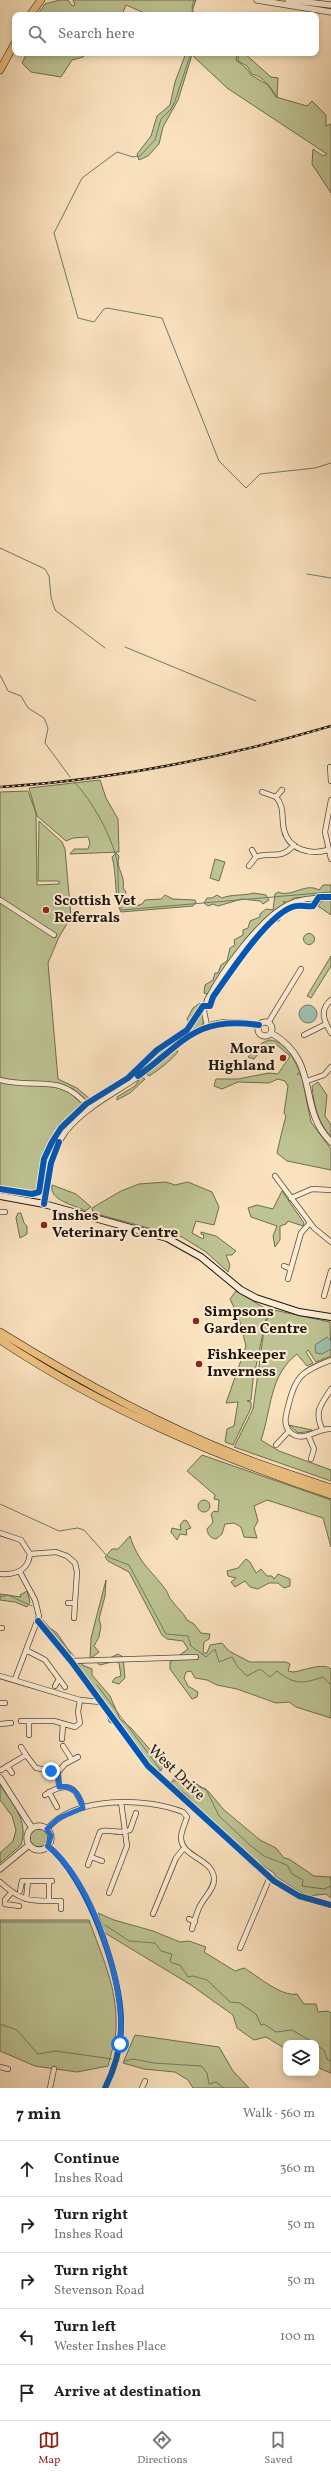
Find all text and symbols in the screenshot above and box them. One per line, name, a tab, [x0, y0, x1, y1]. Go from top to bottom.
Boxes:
search box	[12, 12, 319, 56]
icon: search	[26, 23, 48, 45]
text: Search here	[58, 24, 135, 45]
place label: Scottish Vet Referrals	[54, 891, 136, 929]
marker: Scottish Vet Referrals	[41, 905, 51, 915]
place label: Morar Highland	[208, 1039, 275, 1077]
marker: Morar Highland	[278, 1053, 288, 1063]
place label: Inshes Veterinary Centre	[52, 1206, 179, 1244]
marker: Inshes Veterinary Centre	[39, 1220, 49, 1230]
place label: Simpsons Garden Centre	[204, 1302, 308, 1340]
marker: Simpsons Garden Centre	[191, 1316, 201, 1326]
place label: Fishkeeper Inverness	[207, 1345, 286, 1383]
marker: Fishkeeper Inverness	[194, 1359, 204, 1369]
street label: West Drive	[143, 1740, 209, 1806]
route end	[42, 1762, 60, 1780]
route start	[111, 2035, 129, 2053]
map controls	[283, 2040, 319, 2076]
button: layers	[283, 2040, 319, 2076]
text: 7 min	[16, 2103, 61, 2126]
text: Walk · 560 m	[243, 2105, 315, 2123]
text: Continue	[54, 2149, 119, 2170]
icon: ahead	[16, 2158, 38, 2180]
text: 360 m	[280, 2160, 315, 2178]
text: Inshes Road	[54, 2170, 123, 2188]
text: Turn right	[54, 2205, 128, 2226]
icon: right	[16, 2214, 38, 2236]
text: 50 m	[287, 2216, 315, 2234]
text: Inshes Road	[54, 2226, 123, 2244]
text: Turn right	[54, 2261, 128, 2282]
icon: right	[16, 2270, 38, 2292]
text: 50 m	[287, 2272, 315, 2290]
text: Stevenson Road	[54, 2282, 145, 2300]
text: Turn left	[54, 2317, 116, 2338]
icon: left	[16, 2326, 38, 2348]
text: 100 m	[280, 2328, 315, 2346]
text: Wester Inshes Place	[54, 2338, 166, 2356]
icon: arrive	[16, 2382, 38, 2404]
text: Arrive at destination	[54, 2382, 201, 2403]
tab: Map	[38, 2429, 60, 2468]
tab: Directions	[137, 2429, 188, 2468]
tab: Saved	[264, 2429, 293, 2468]

